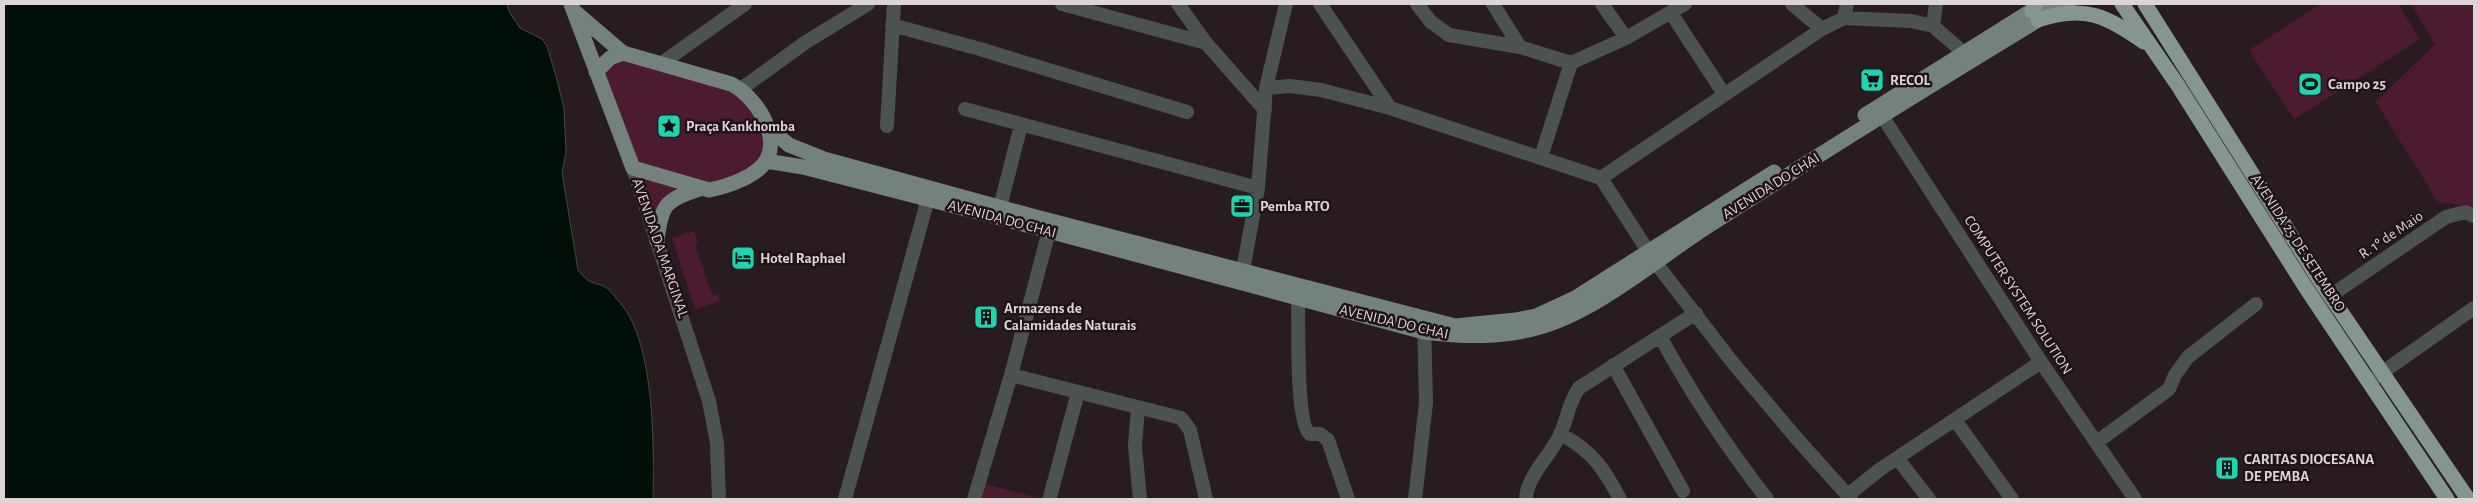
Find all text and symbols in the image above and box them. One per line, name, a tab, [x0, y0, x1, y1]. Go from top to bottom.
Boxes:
supermarket icon: RECOL	[1859, 67, 1885, 93]
sports icon: Campo 25	[2297, 71, 2323, 97]
place label: RECOL	[1890, 73, 1931, 88]
place label: Campo 25	[2328, 77, 2386, 92]
place icon: Praça Kankhomba	[656, 113, 682, 139]
place label: Praça Kankhomba	[686, 119, 795, 134]
street label: AVENIDA DO CHAI	[1720, 150, 1822, 222]
street label: AVENIDA 25 DE SETEMBRO	[2248, 172, 2348, 314]
street label: AVENIDA DA MARGINAL	[629, 176, 691, 320]
office icon: Pemba RTO	[1229, 193, 1255, 219]
street label: AVENIDA DO CHAI	[946, 197, 1058, 241]
place label: Pemba RTO	[1260, 199, 1330, 214]
street label: R. 1º de Maio	[2356, 208, 2426, 262]
street label: COMPUTER SYSTEM SOLUTION	[1961, 213, 2075, 377]
hotel icon: Hotel Raphael	[730, 245, 756, 271]
place label: Hotel Raphael	[760, 251, 846, 266]
place label: Armazens de Calamidades Naturais	[1004, 301, 1137, 333]
street label: AVENIDA DO CHAI	[1338, 302, 1450, 342]
building icon: Armazens de Calamidades Naturais	[973, 304, 999, 330]
place label: CARITAS DIOCESANA DE PEMBA	[2244, 452, 2374, 484]
building icon: CARITAS DIOCESANA DE PEMBA	[2214, 455, 2240, 481]

